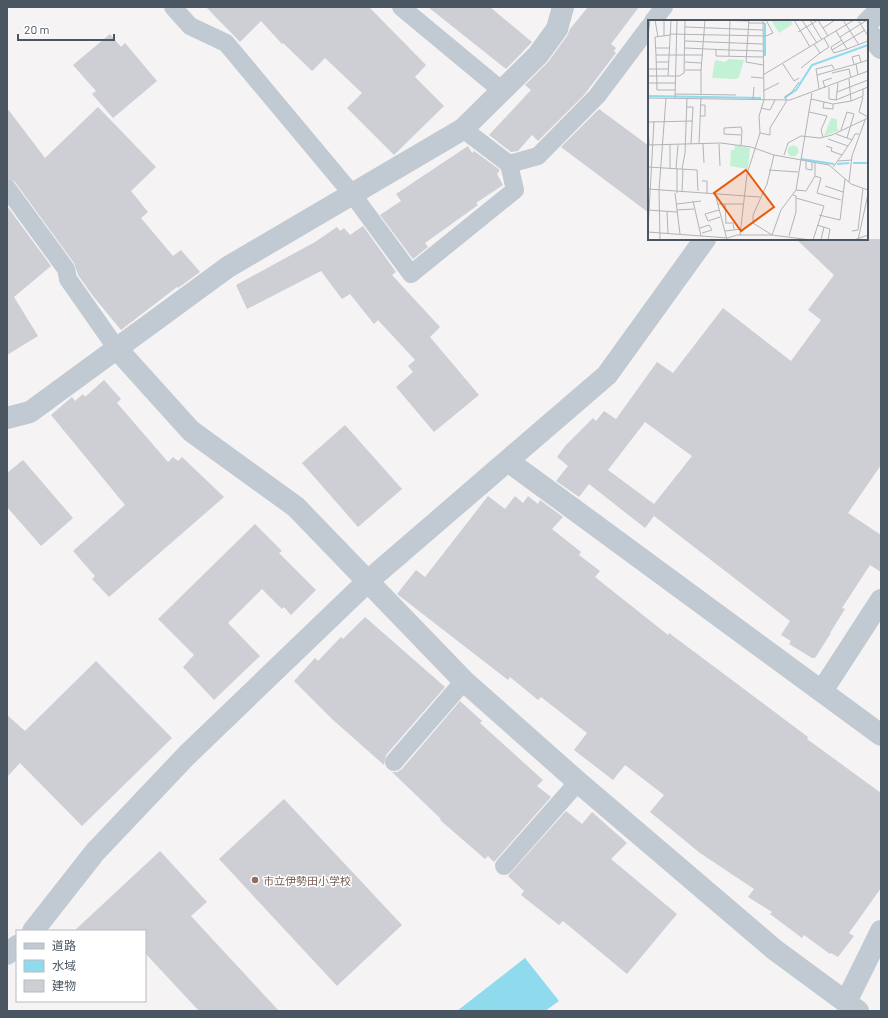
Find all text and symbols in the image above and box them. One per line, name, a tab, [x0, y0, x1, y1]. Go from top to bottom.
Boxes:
scale bar	[18, 16, 114, 42]
inset map	[648, 20, 868, 240]
text: 20 m	[24, 22, 50, 36]
place label: 市立伊勢田小学校	[263, 874, 351, 887]
marker: 市立伊勢田小学校	[250, 875, 260, 885]
legend	[16, 930, 146, 1002]
text: 道路	[52, 938, 76, 952]
text: 水域	[52, 958, 76, 972]
text: 建物	[52, 978, 76, 992]

